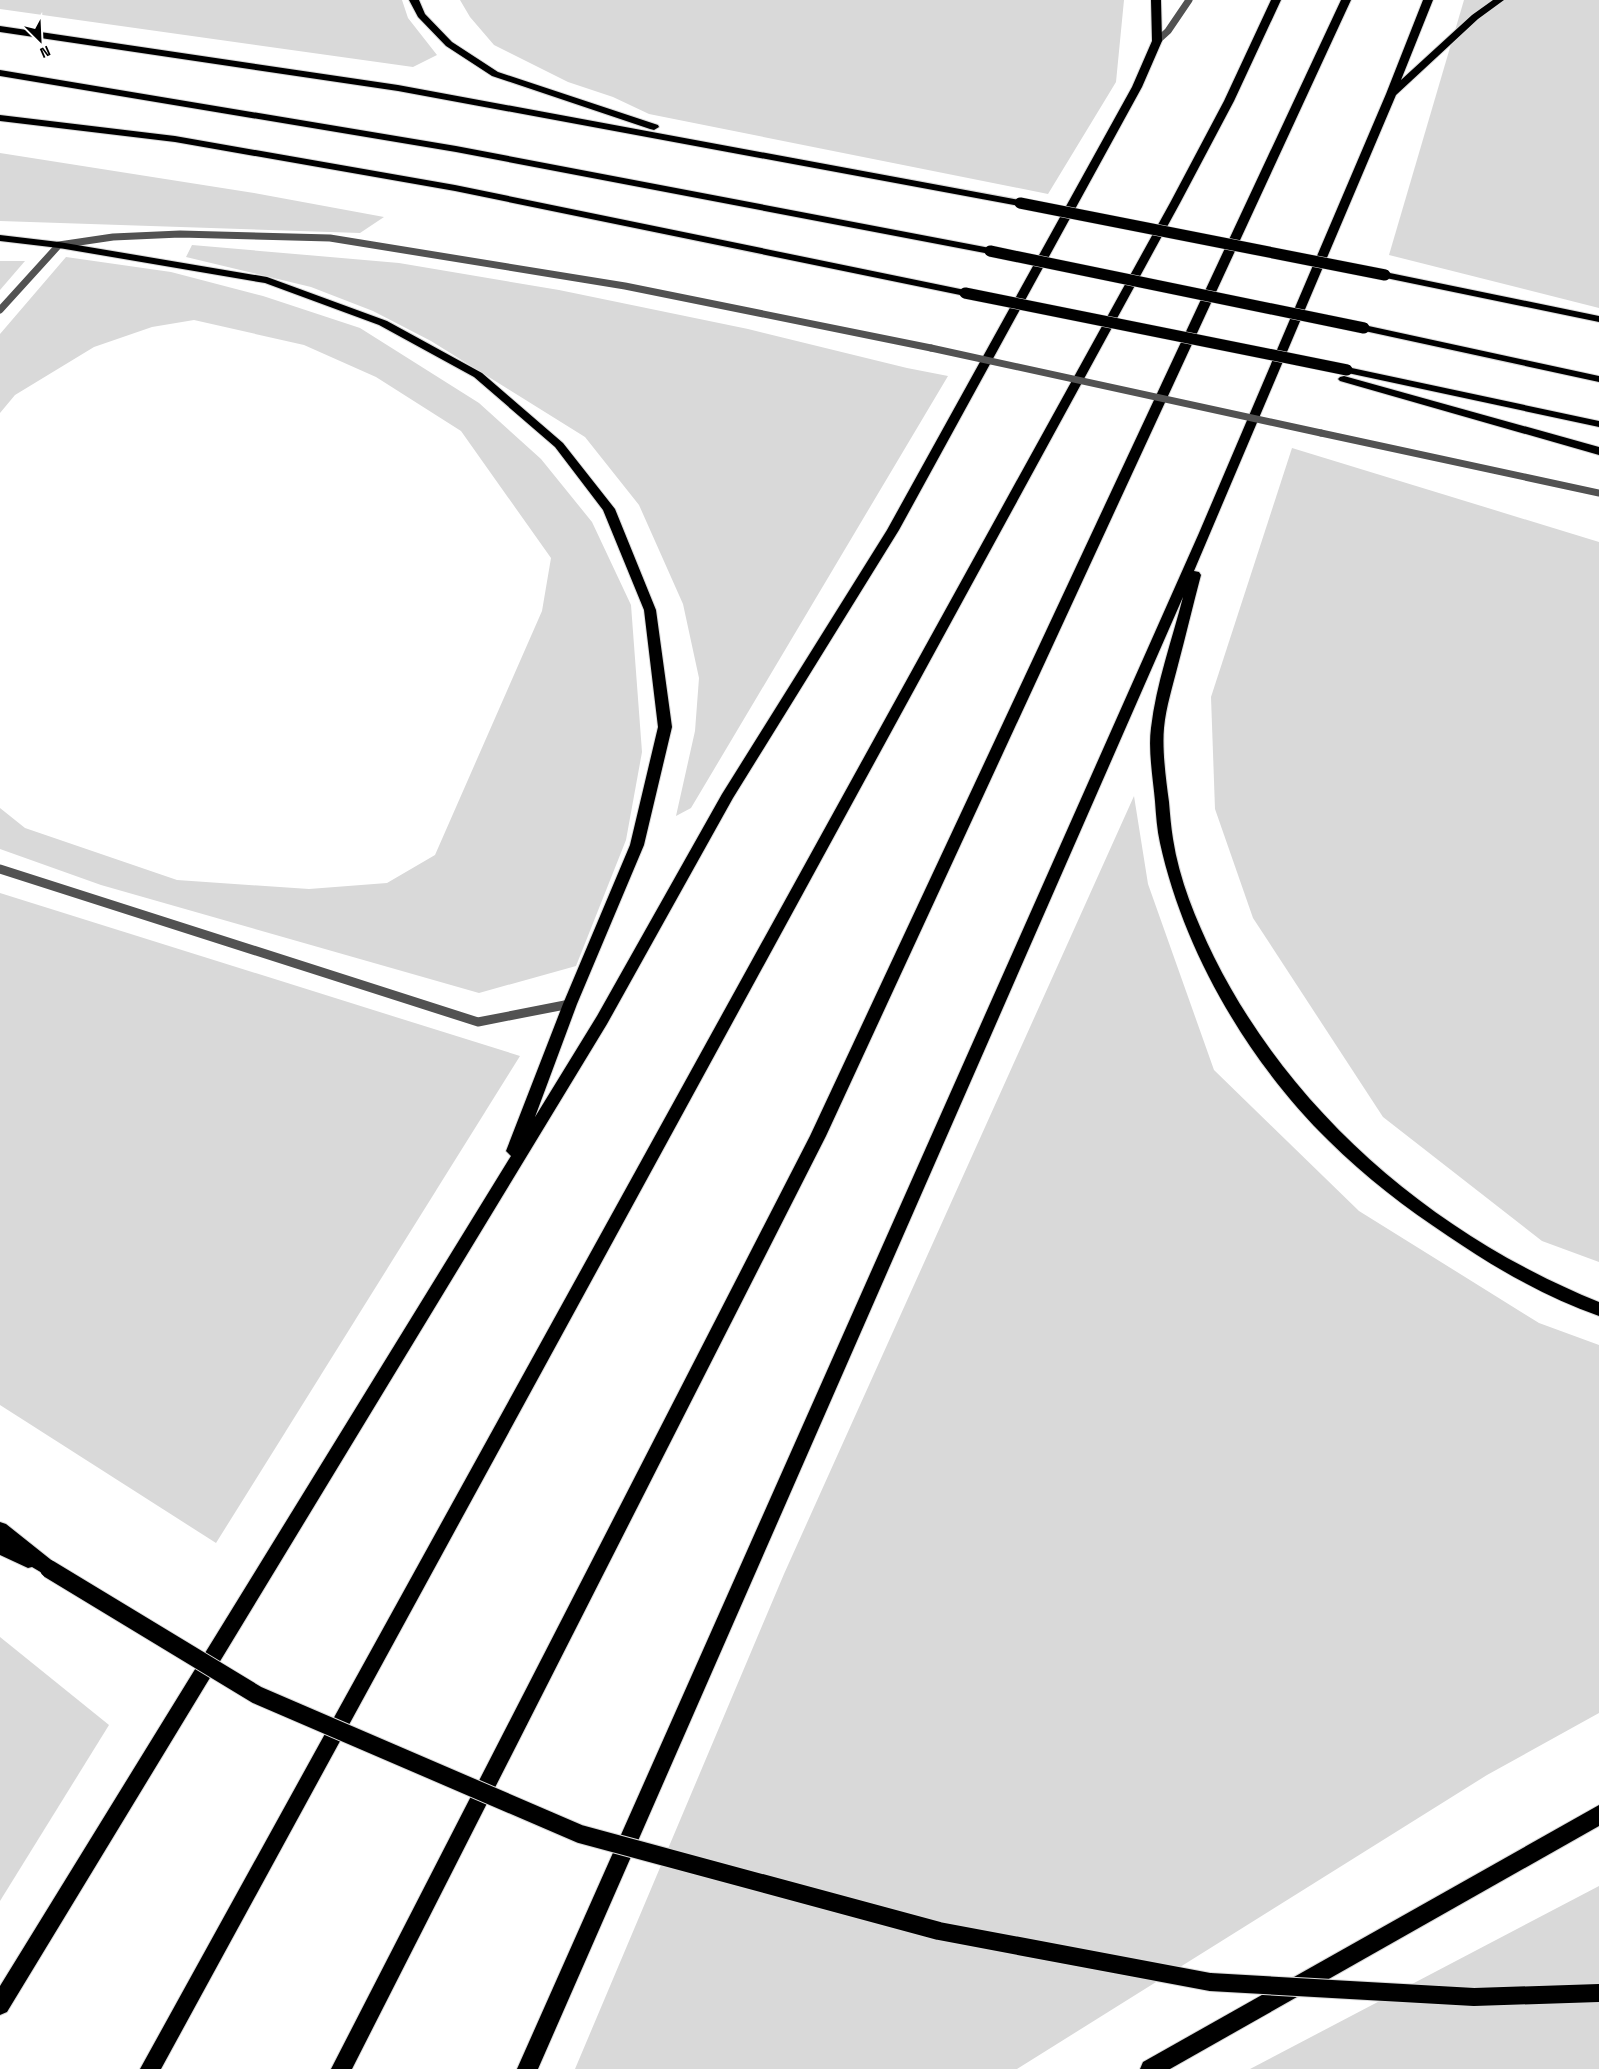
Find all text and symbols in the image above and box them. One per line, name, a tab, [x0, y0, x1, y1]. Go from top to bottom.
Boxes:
north arrow	[15, 15, 65, 65]
text: N	[37, 42, 53, 62]

